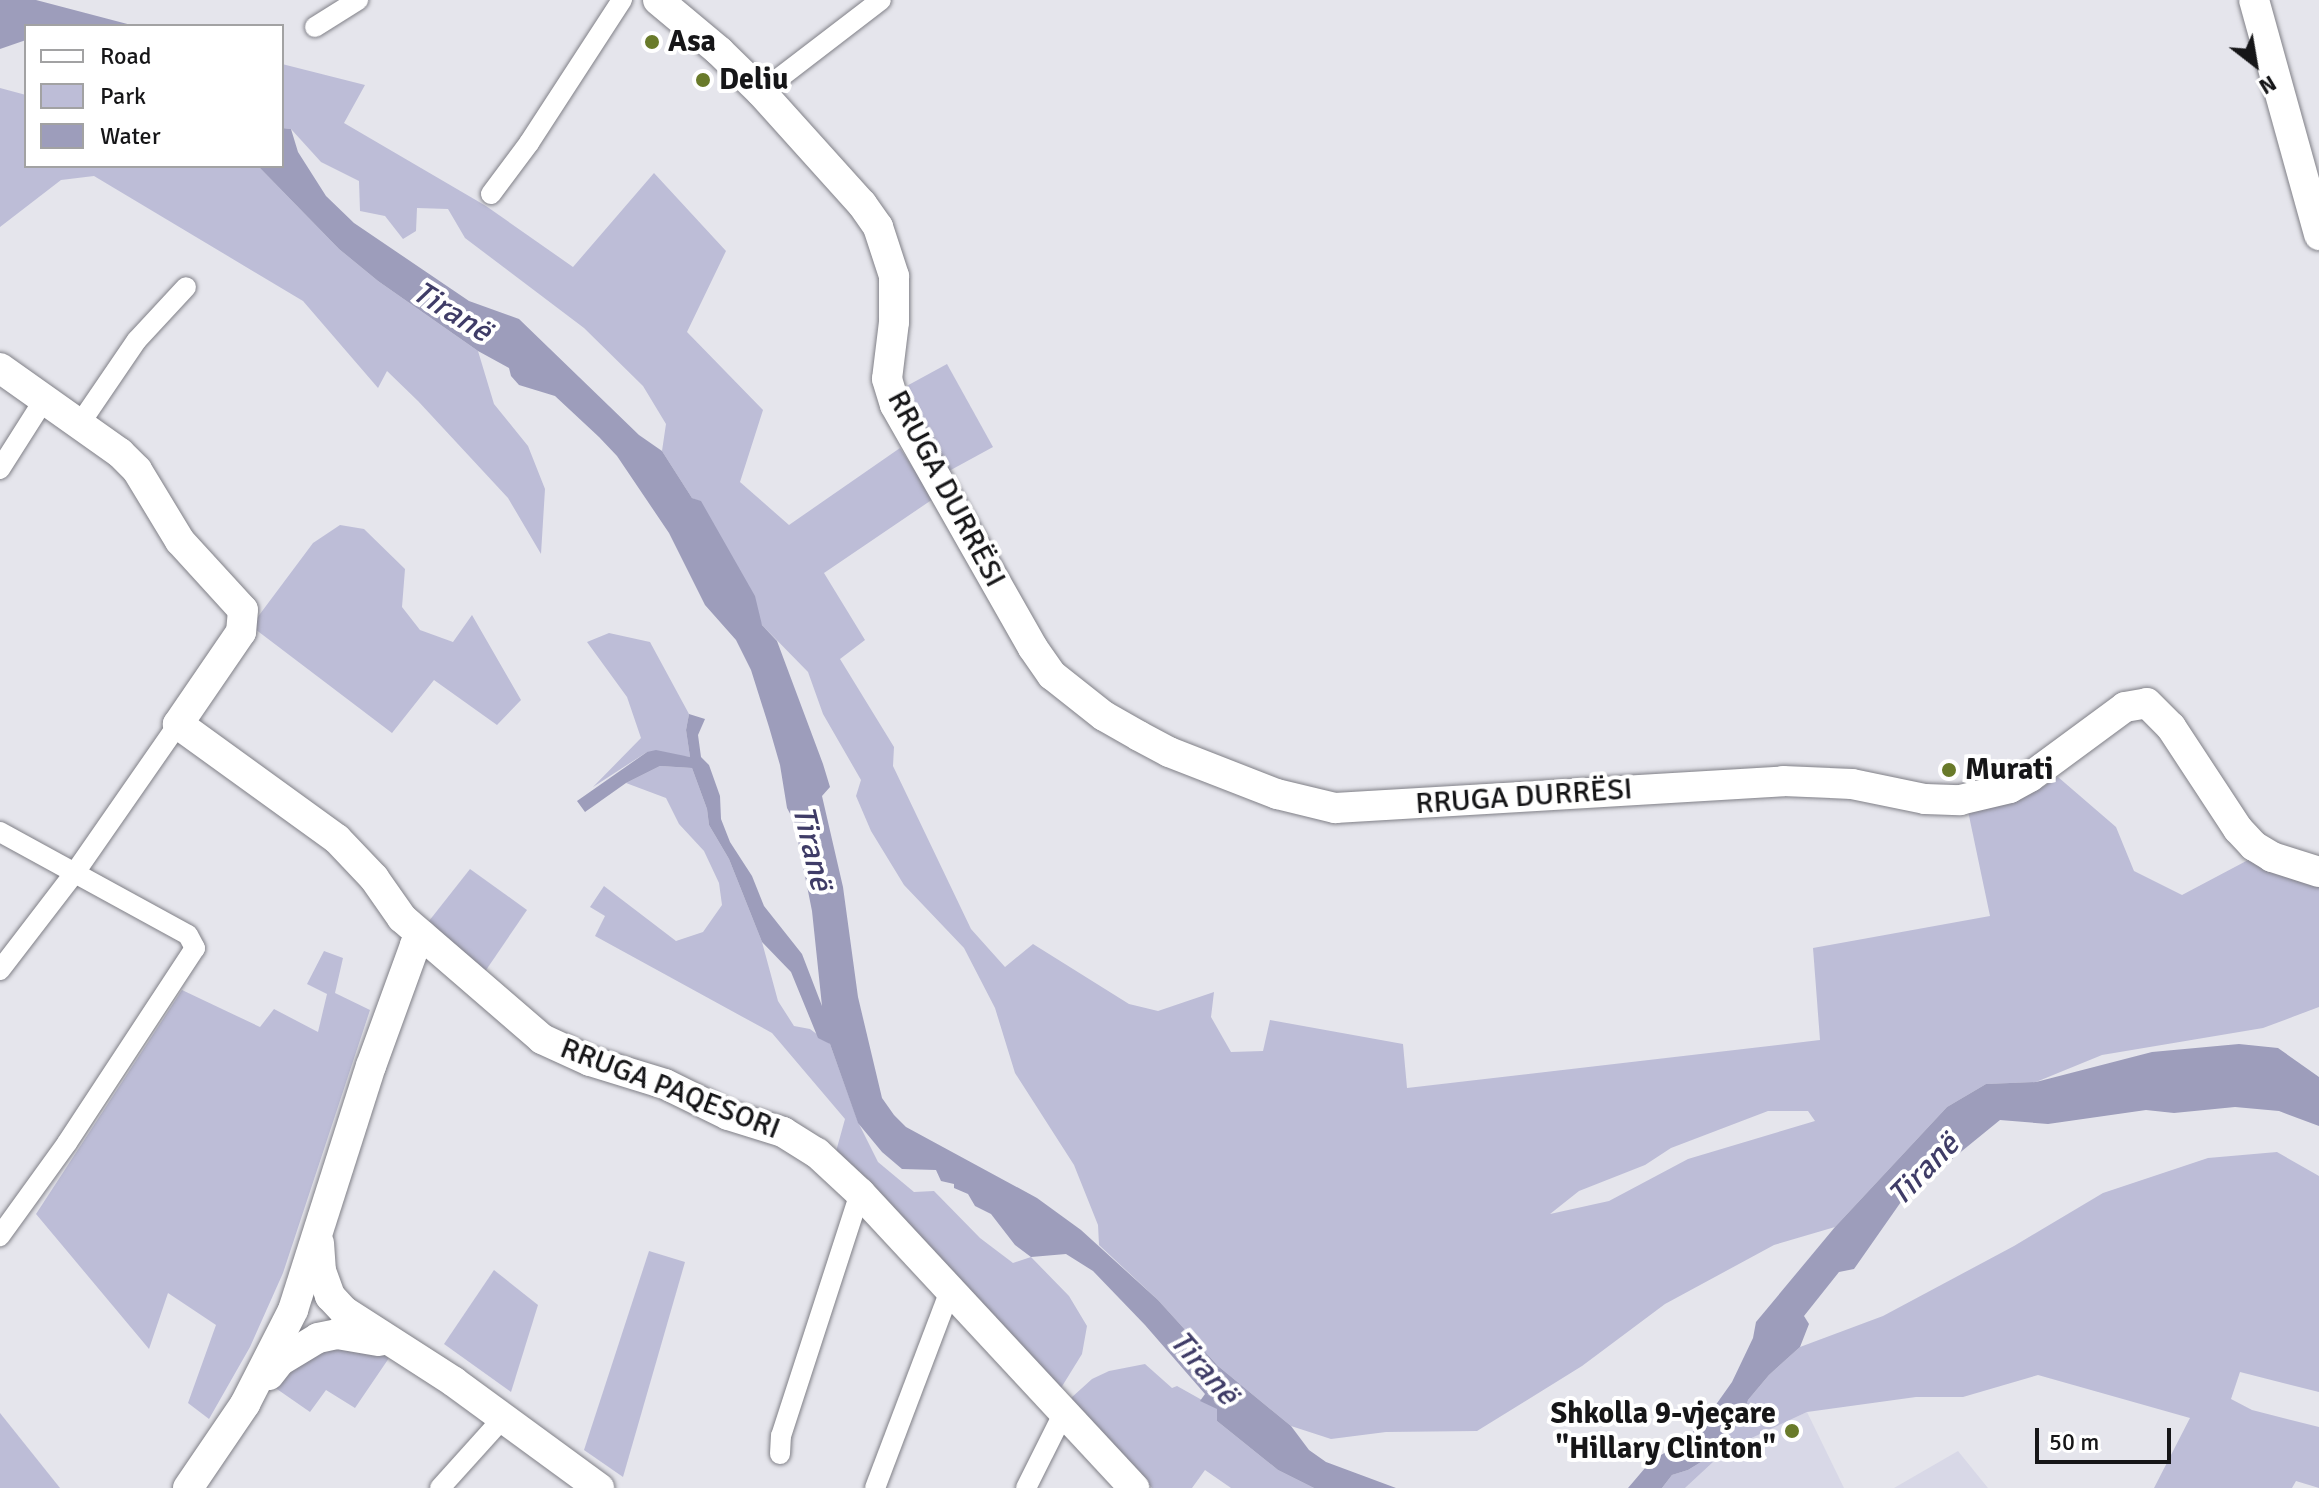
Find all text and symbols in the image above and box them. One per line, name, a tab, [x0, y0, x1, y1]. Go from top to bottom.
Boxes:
legend	[24, 24, 284, 168]
place label: Asa	[668, 24, 716, 60]
north arrow	[2215, 24, 2295, 104]
marker: Asa	[643, 33, 661, 51]
text: Road	[100, 41, 151, 71]
place label: Deliu	[719, 62, 788, 98]
text: N	[2254, 69, 2281, 101]
marker: Deliu	[694, 71, 712, 89]
text: Park	[100, 81, 146, 111]
text: Water	[100, 121, 160, 151]
water label: Tiranë	[406, 273, 498, 351]
street label: RRUGA DURRËSI	[879, 384, 1013, 594]
place label: Murati	[1965, 752, 2053, 788]
marker: Murati	[1940, 761, 1958, 779]
street label: RRUGA DURRËSI	[1414, 771, 1634, 823]
water label: Tiranë	[784, 802, 840, 894]
street label: RRUGA PAQESORI	[555, 1031, 785, 1147]
water label: Tiranë	[1880, 1126, 1968, 1214]
water label: Tiranë	[1161, 1323, 1247, 1413]
place label: Shkolla 9-vjeçare "Hillary Clinton"	[1550, 1396, 1776, 1466]
scale bar	[2039, 1412, 2175, 1462]
marker: Shkolla 9-vjeçare "Hillary Clinton"	[1783, 1422, 1801, 1440]
text: 50 m	[2049, 1427, 2099, 1457]

